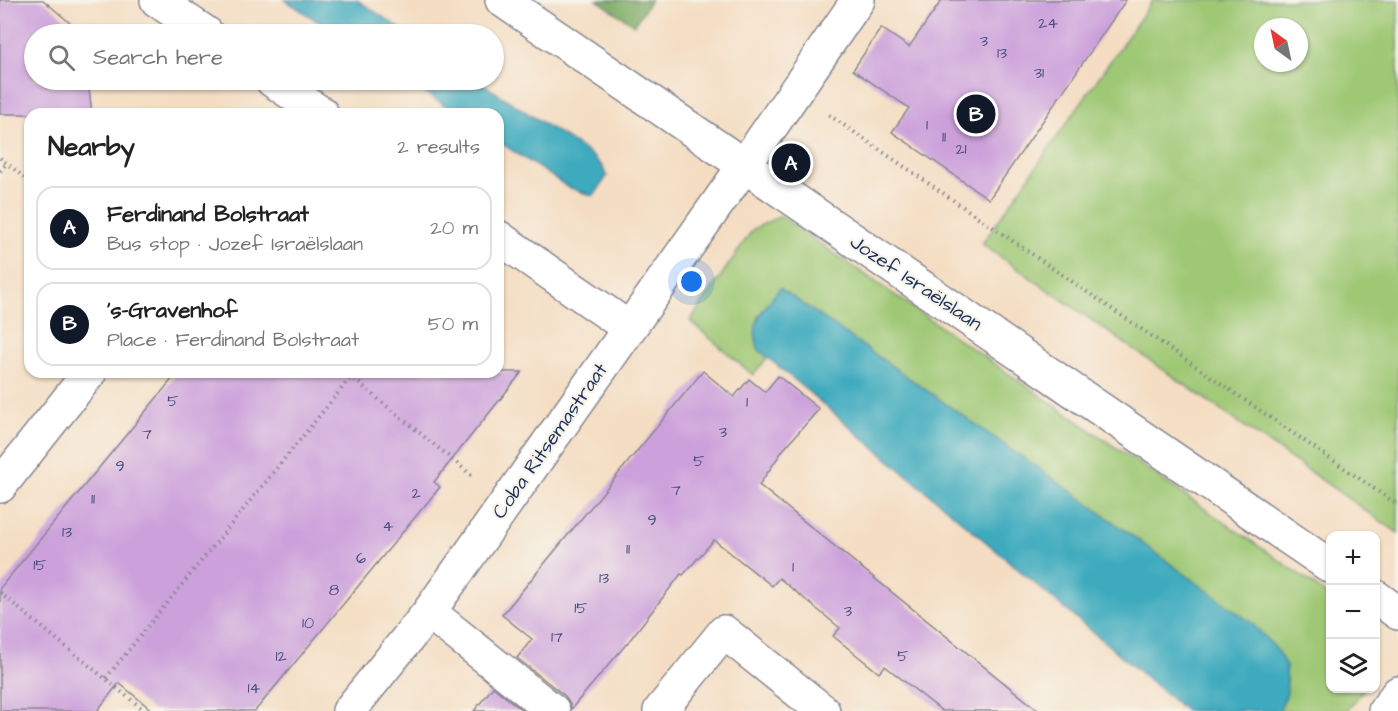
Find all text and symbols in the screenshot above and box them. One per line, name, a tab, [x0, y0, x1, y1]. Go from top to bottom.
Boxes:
house number: 24	[1038, 12, 1058, 34]
north arrow	[1254, 18, 1308, 72]
search box	[24, 24, 504, 90]
house number: 3	[980, 30, 988, 52]
icon: search	[45, 41, 78, 74]
text: Search here	[93, 42, 223, 73]
house number: 13	[997, 42, 1007, 64]
house number: 31	[1034, 62, 1044, 84]
pin: B	[956, 92, 996, 136]
house number: 1	[926, 114, 928, 136]
house number: 11	[942, 126, 946, 148]
text: Nearby	[48, 129, 135, 165]
text: 2 results	[397, 133, 480, 161]
house number: 21	[955, 138, 967, 160]
pin: A	[772, 140, 810, 186]
text: Ferdinand Bolstraat	[107, 199, 309, 230]
text: A	[63, 214, 76, 242]
text: 20 m	[430, 214, 478, 242]
street label: Jozef Israëlslaan	[844, 228, 988, 338]
text: Bus stop · Jozef Israëlslaan	[107, 230, 363, 258]
your location	[677, 267, 706, 296]
text: 's-Gravenhof	[107, 295, 238, 326]
text: B	[62, 310, 77, 338]
text: 50 m	[428, 310, 478, 338]
text: Place · Ferdinand Bolstraat	[107, 326, 359, 354]
street label: Coba Ritsemastraat	[486, 357, 614, 525]
house number: 5	[167, 390, 179, 412]
house number: 1	[746, 391, 748, 413]
house number: 3	[719, 421, 727, 443]
house number: 7	[142, 423, 152, 445]
house number: 5	[693, 450, 705, 472]
house number: 9	[115, 455, 125, 477]
house number: 7	[671, 479, 681, 501]
house number: 2	[411, 482, 421, 504]
house number: 11	[91, 488, 95, 510]
house number: 9	[647, 509, 657, 531]
house number: 4	[383, 515, 394, 537]
house number: 13	[62, 521, 72, 543]
map controls	[1326, 531, 1380, 693]
button: +	[1326, 531, 1380, 585]
house number: 11	[626, 538, 630, 560]
house number: 6	[356, 547, 366, 569]
house number: 15	[33, 554, 47, 576]
house number: 1	[792, 556, 794, 578]
house number: 13	[599, 567, 609, 589]
house number: 8	[329, 579, 339, 601]
button: −	[1326, 585, 1380, 639]
house number: 15	[574, 597, 588, 619]
house number: 3	[844, 600, 852, 622]
house number: 10	[302, 612, 314, 634]
house number: 17	[551, 626, 563, 648]
button: layers	[1326, 639, 1380, 693]
house number: 12	[275, 645, 287, 667]
house number: 5	[897, 645, 909, 667]
house number: 14	[248, 677, 261, 699]

